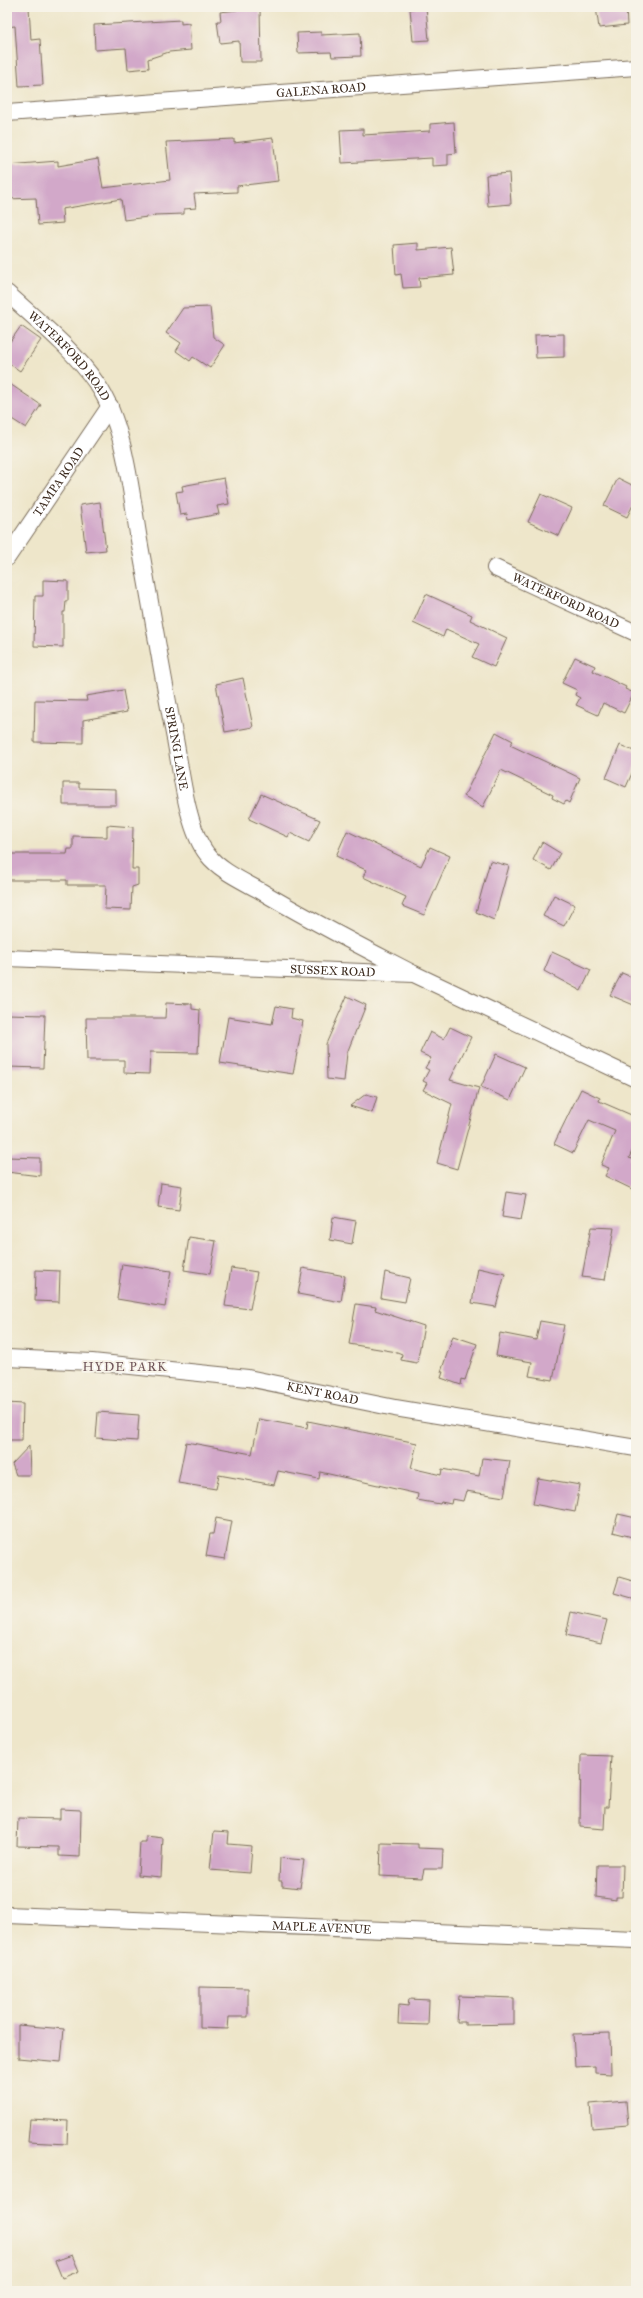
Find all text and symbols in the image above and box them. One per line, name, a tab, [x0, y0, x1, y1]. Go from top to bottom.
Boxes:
street label: GALENA ROAD	[276, 80, 367, 100]
street label: WATERFORD ROAD	[25, 308, 113, 403]
street label: TAMPA ROAD	[30, 445, 87, 519]
street label: WATERFORD ROAD	[510, 570, 622, 631]
street label: SPRING LANE	[162, 706, 191, 792]
street label: SUSSEX ROAD	[290, 962, 376, 979]
district label: HYDE PARK	[82, 1359, 168, 1375]
street label: KENT ROAD	[285, 1379, 360, 1407]
street label: MAPLE AVENUE	[272, 1919, 372, 1937]

